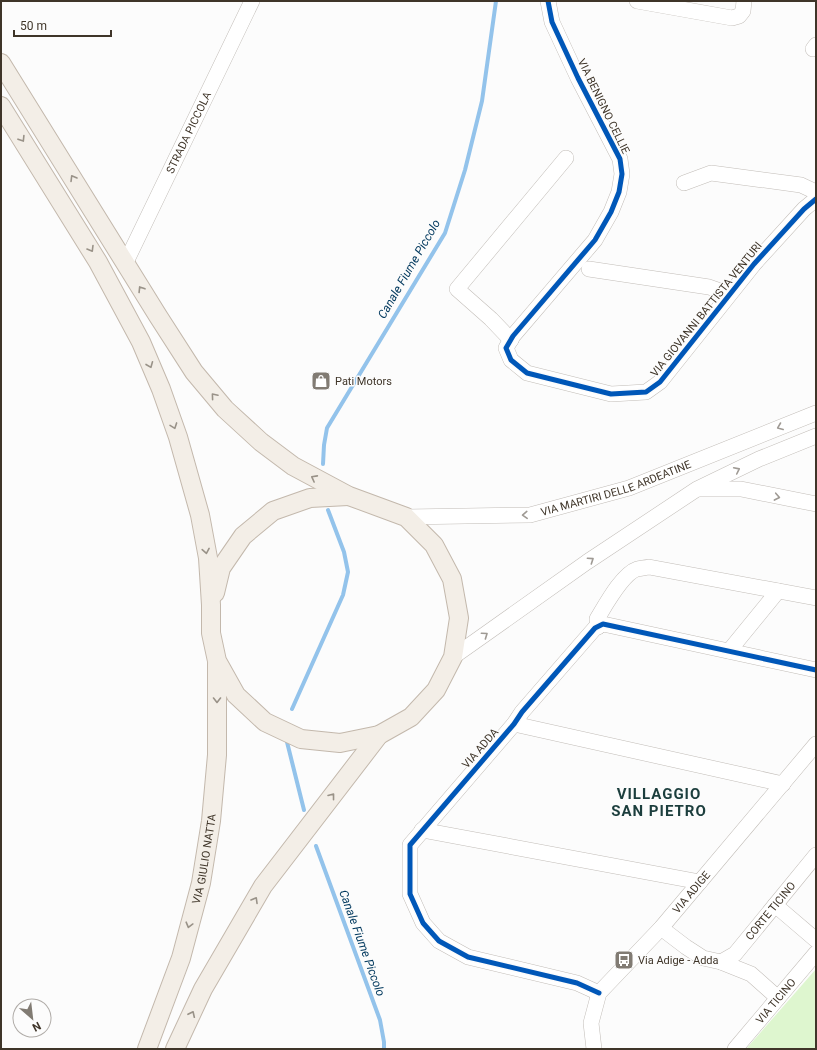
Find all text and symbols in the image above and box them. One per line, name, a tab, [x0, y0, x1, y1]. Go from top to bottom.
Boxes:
scale bar	[14, 12, 111, 38]
text: 50 m	[20, 19, 47, 33]
street label: VIA BENIGNO CELLIE	[575, 57, 632, 156]
street label: STRADA PICCOLA	[164, 89, 215, 176]
one-way arrow	[17, 135, 25, 142]
one-way arrow	[70, 175, 78, 182]
water label: Canale Fiume Piccolo	[375, 217, 443, 321]
street label: VIA GIOVANNI BATTISTA VENTURI	[648, 239, 765, 379]
one-way arrow	[86, 245, 93, 252]
one-way arrow	[138, 286, 145, 293]
one-way arrow	[146, 361, 154, 368]
shop icon: Pati Motors	[310, 370, 332, 392]
place label: Pati Motors	[335, 375, 392, 388]
one-way arrow	[211, 394, 218, 401]
one-way arrow	[169, 422, 178, 429]
one-way arrow	[776, 422, 784, 430]
street label: VIA MARTIRI DELLE ARDEATINE	[539, 458, 693, 519]
one-way arrow	[733, 467, 740, 475]
one-way arrow	[311, 475, 318, 482]
one-way arrow	[774, 492, 780, 500]
one-way arrow	[522, 511, 528, 519]
one-way arrow	[202, 548, 210, 555]
one-way arrow	[587, 557, 594, 565]
one-way arrow	[480, 633, 487, 640]
one-way arrow	[213, 697, 221, 703]
street label: VIA ADDA	[460, 725, 502, 771]
district label: VILLAGGIO SAN PIETRO	[611, 785, 707, 820]
one-way arrow	[328, 793, 335, 800]
street label: VIA GIULIO NATTA	[190, 813, 219, 906]
street label: VIA ADIGE	[670, 869, 713, 916]
street label: CORTE TICINO	[743, 879, 798, 943]
water label: Canale Fiume Piccolo	[336, 888, 388, 998]
one-way arrow	[250, 897, 257, 904]
one-way arrow	[186, 922, 194, 928]
bus stop icon: Via Adige - Adda	[613, 949, 635, 971]
place label: Via Adige - Adda	[638, 954, 719, 967]
street label: VIA TICINO	[753, 976, 799, 1026]
north arrow	[12, 998, 52, 1038]
one-way arrow	[187, 1010, 195, 1018]
text: N	[30, 1019, 43, 1034]

